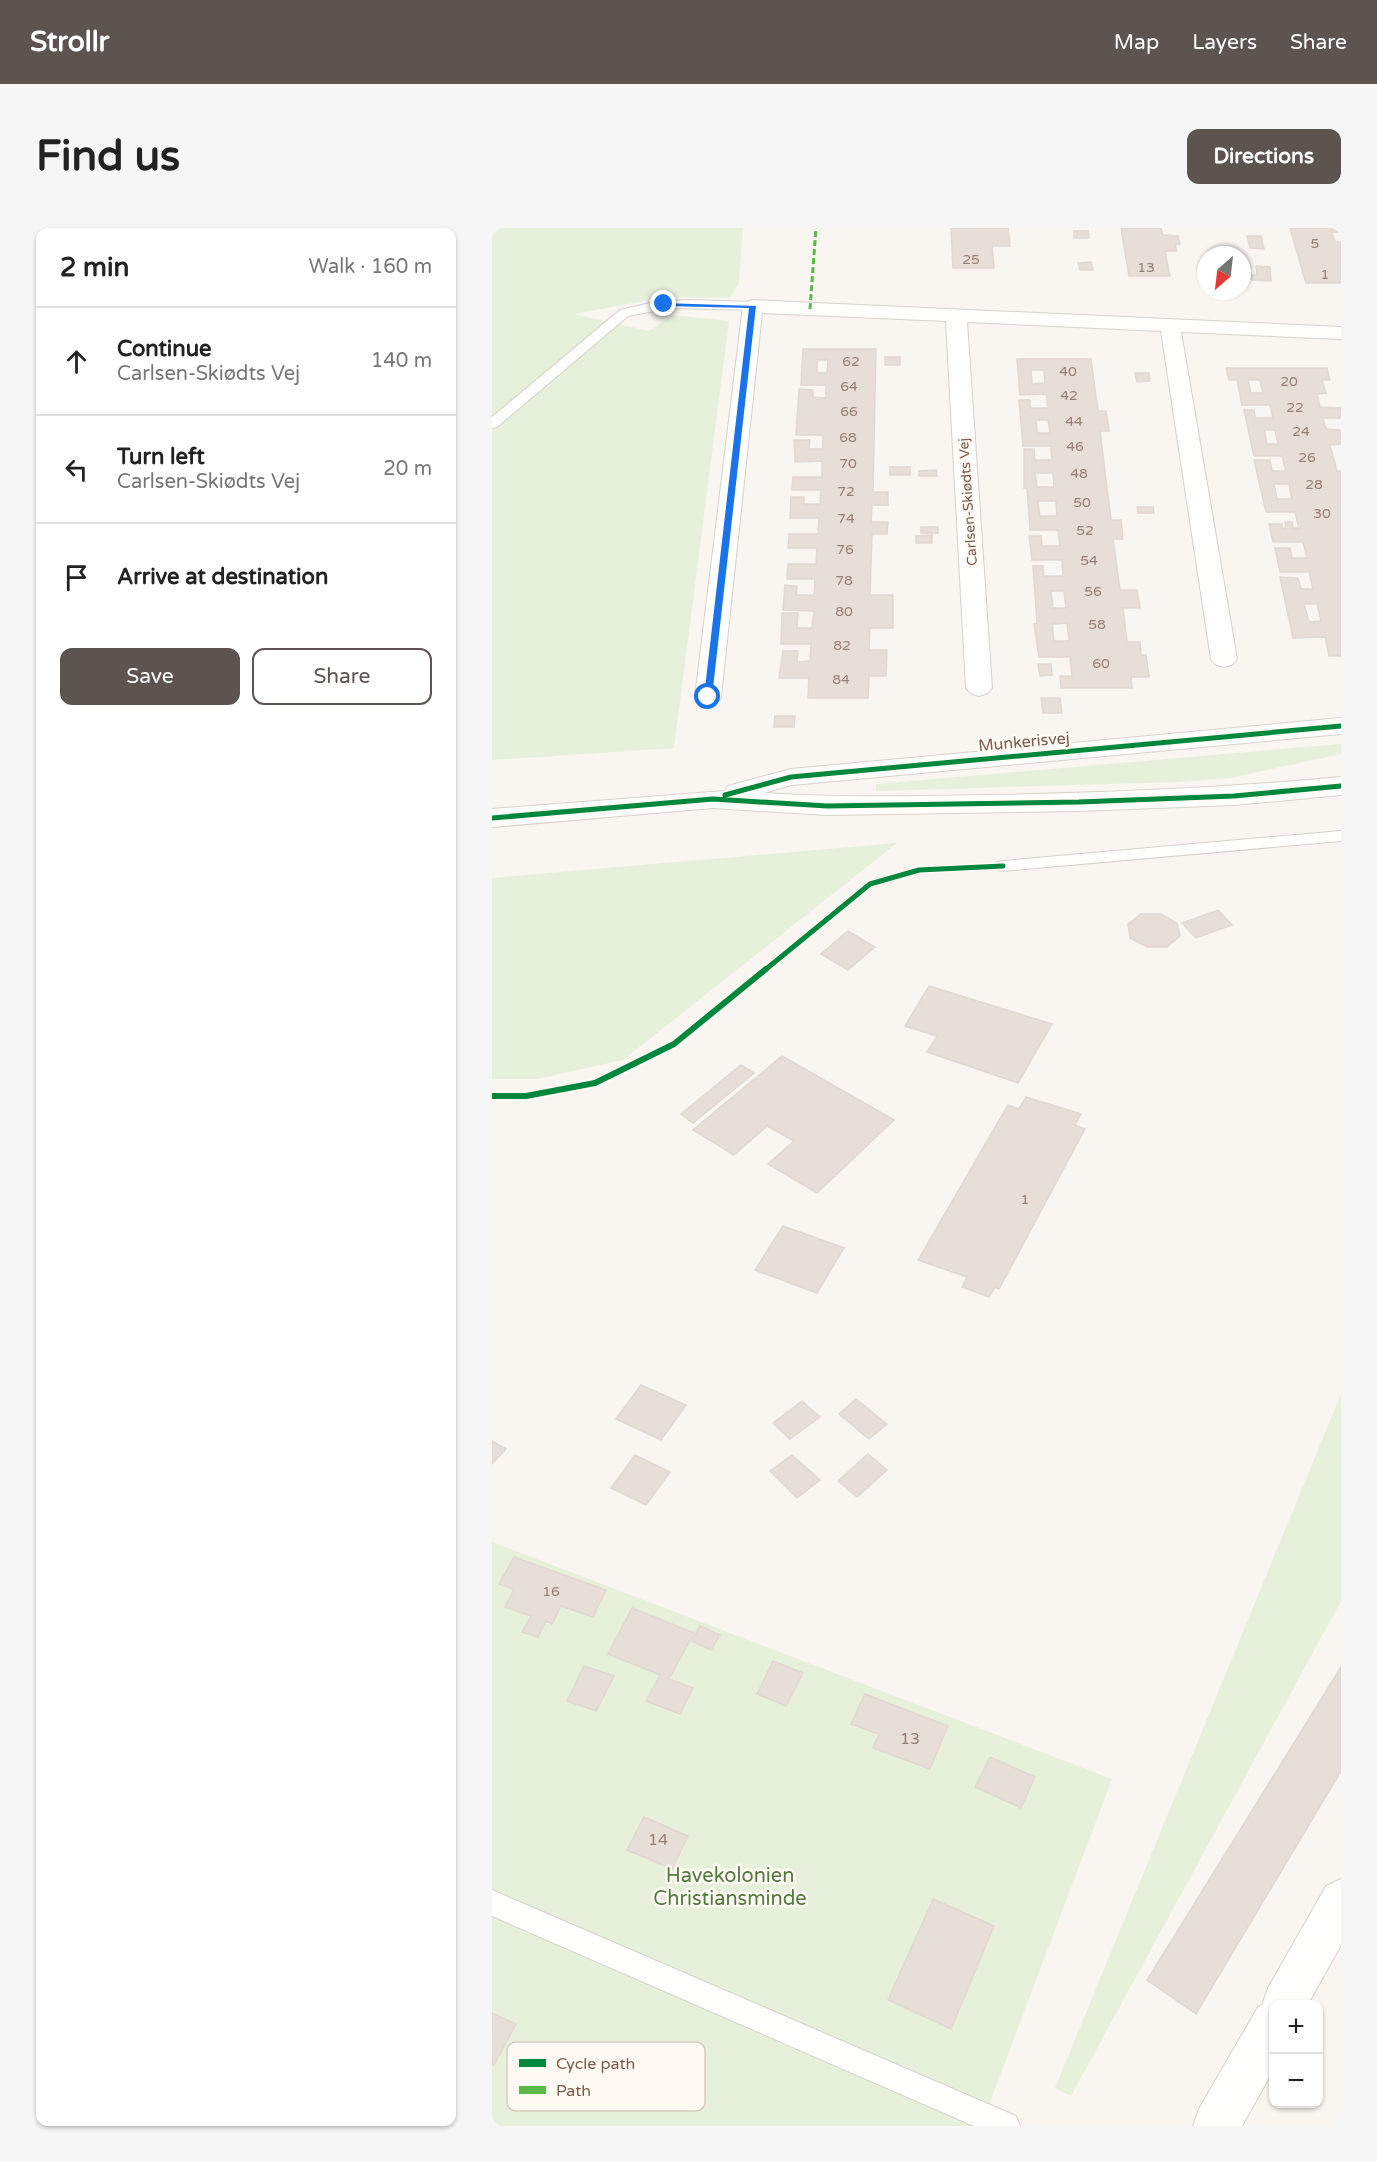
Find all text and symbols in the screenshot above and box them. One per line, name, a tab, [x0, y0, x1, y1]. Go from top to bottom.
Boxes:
text: Strollr	[30, 25, 109, 59]
text: Map	[1114, 30, 1159, 55]
text: Layers	[1192, 30, 1257, 55]
text: Share	[1290, 30, 1347, 55]
button: Directions	[1187, 129, 1341, 184]
text: Find us	[36, 131, 180, 182]
house number: 5	[1311, 235, 1319, 252]
north arrow	[1197, 246, 1251, 300]
house number: 25	[962, 251, 980, 268]
text: 2 min	[60, 252, 129, 283]
text: Walk · 160 m	[309, 255, 432, 279]
house number: 13	[1137, 259, 1155, 276]
house number: 1	[1321, 266, 1329, 283]
route end	[650, 290, 676, 316]
text: Continue	[117, 336, 212, 362]
icon: ahead	[60, 345, 93, 378]
text: 140 m	[371, 349, 432, 373]
house number: 62	[842, 353, 860, 370]
text: Carlsen-Skiødts Vej	[117, 362, 300, 386]
house number: 40	[1059, 363, 1077, 380]
house number: 20	[1280, 373, 1298, 390]
house number: 64	[840, 378, 858, 395]
house number: 42	[1060, 387, 1078, 404]
house number: 22	[1286, 399, 1304, 416]
house number: 66	[840, 403, 858, 420]
house number: 44	[1065, 413, 1083, 430]
house number: 24	[1292, 423, 1310, 440]
house number: 68	[839, 429, 857, 446]
street label: Carlsen-Skiødts Vej	[955, 437, 981, 567]
house number: 46	[1066, 438, 1084, 455]
text: Turn left	[117, 444, 205, 470]
house number: 26	[1298, 449, 1316, 466]
icon: left	[60, 453, 93, 486]
house number: 70	[839, 455, 857, 472]
text: 20 m	[383, 457, 432, 481]
house number: 48	[1070, 465, 1088, 482]
text: Carlsen-Skiødts Vej	[117, 470, 300, 494]
house number: 28	[1305, 476, 1323, 493]
house number: 72	[837, 483, 855, 500]
house number: 50	[1073, 494, 1091, 511]
house number: 30	[1313, 505, 1331, 522]
house number: 74	[837, 510, 855, 527]
house number: 52	[1076, 522, 1094, 539]
house number: 76	[836, 541, 854, 558]
house number: 54	[1080, 552, 1098, 569]
icon: arrive	[60, 561, 93, 594]
text: Arrive at destination	[117, 564, 328, 590]
house number: 78	[835, 572, 853, 589]
house number: 56	[1084, 583, 1102, 600]
house number: 80	[835, 603, 853, 620]
house number: 58	[1088, 616, 1106, 633]
house number: 82	[833, 637, 851, 654]
button: Save	[60, 648, 240, 705]
button: Share	[252, 648, 432, 705]
house number: 60	[1092, 655, 1110, 672]
house number: 84	[832, 671, 850, 688]
route start	[694, 683, 720, 709]
street label: Munkerisvej	[978, 728, 1070, 756]
house number: 1	[1021, 1191, 1029, 1208]
house number: 16	[542, 1583, 560, 1600]
house number: 13	[900, 1729, 920, 1749]
house number: 14	[648, 1830, 668, 1850]
park label: Havekolonien Christiansminde	[653, 1864, 807, 1911]
map controls	[1269, 2000, 1323, 2108]
button: +	[1269, 2000, 1323, 2054]
legend	[507, 2042, 705, 2111]
text: Cycle path	[556, 2054, 635, 2074]
button: −	[1269, 2054, 1323, 2108]
text: Path	[556, 2081, 591, 2101]

